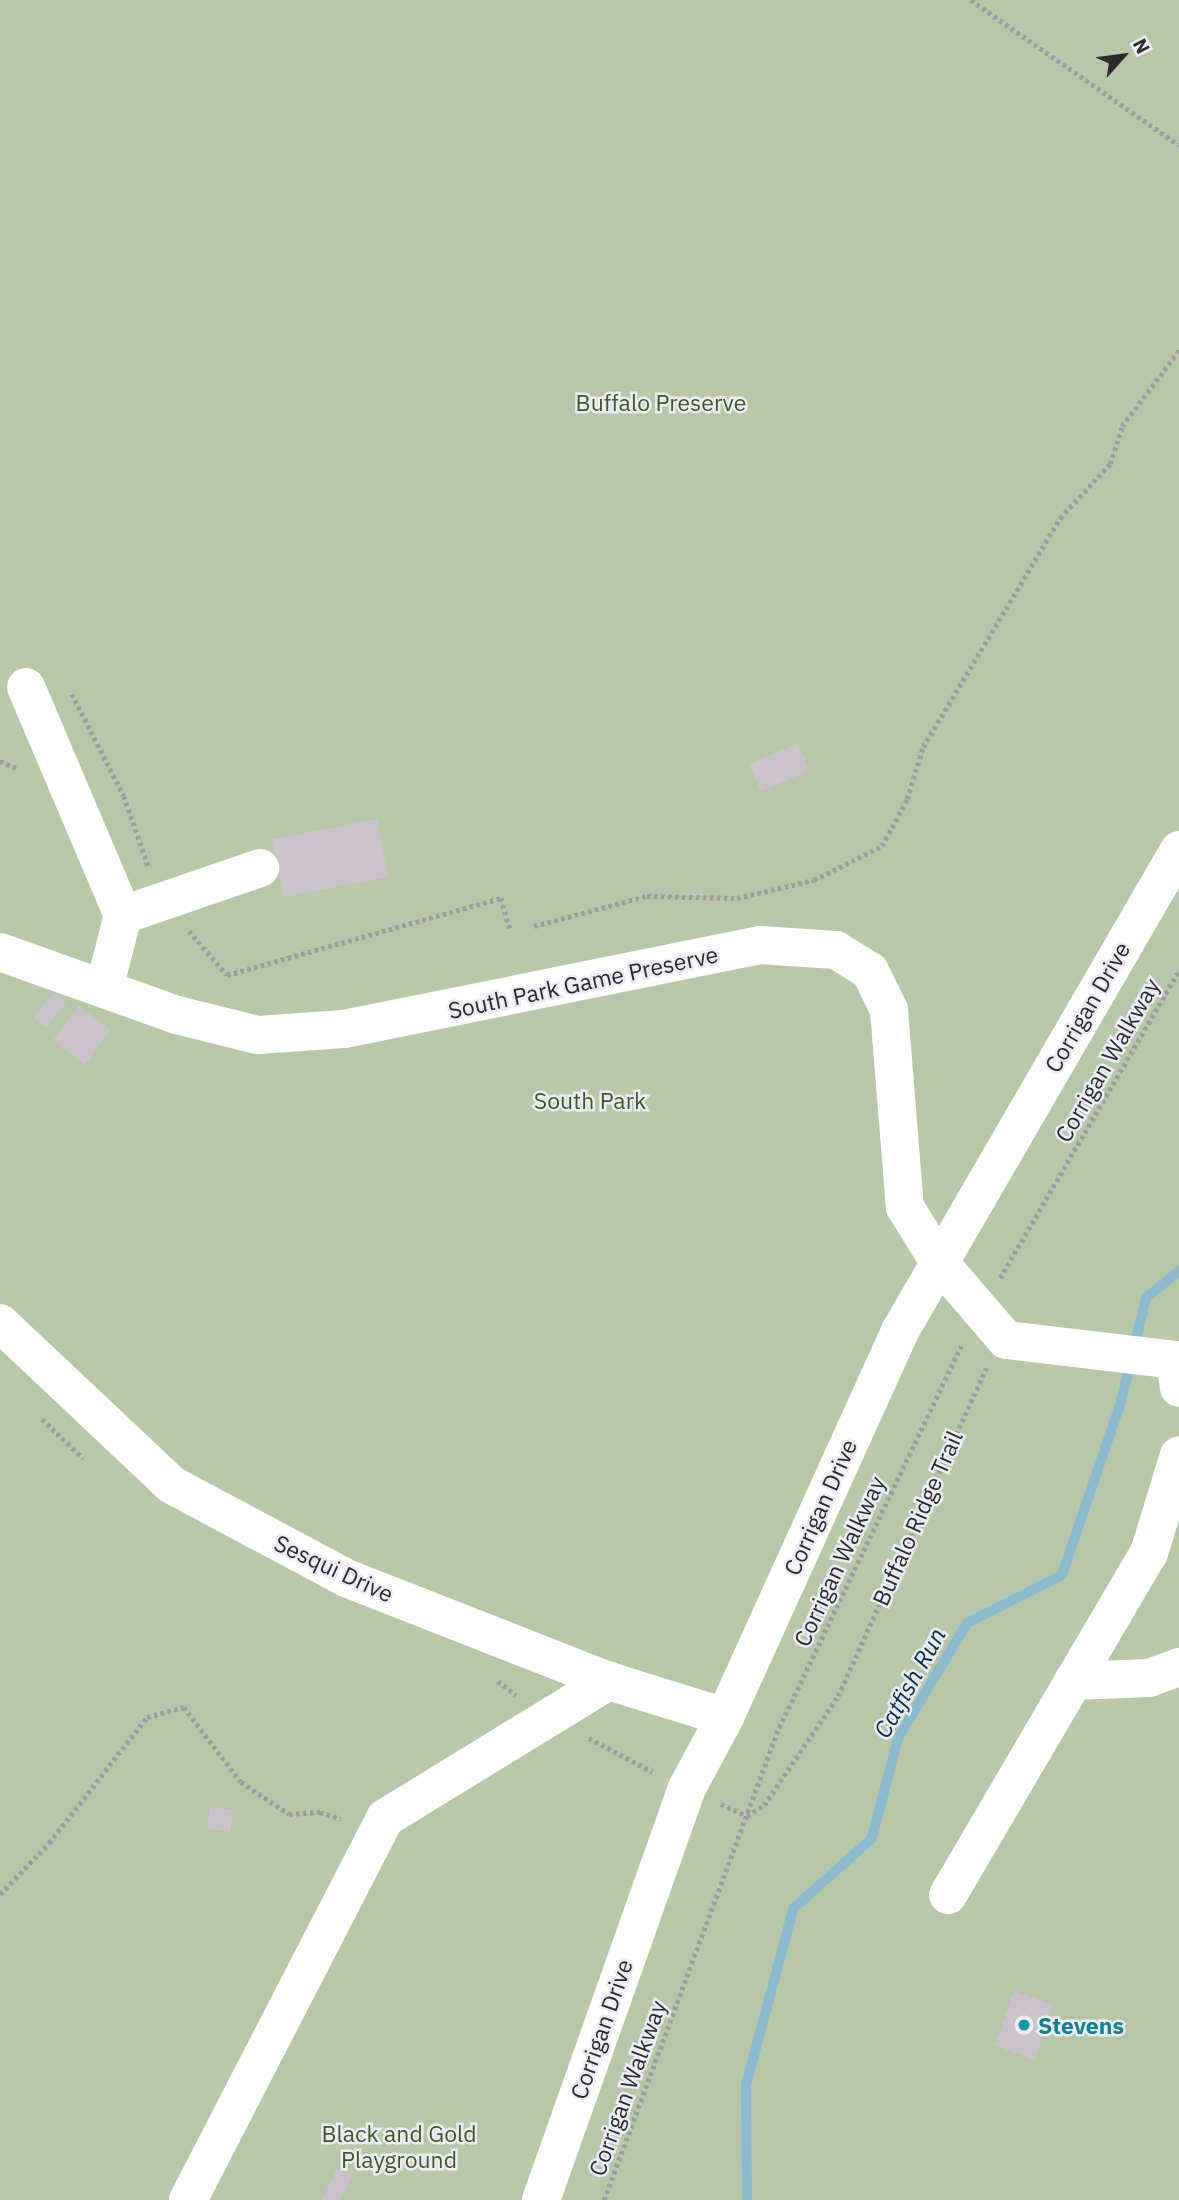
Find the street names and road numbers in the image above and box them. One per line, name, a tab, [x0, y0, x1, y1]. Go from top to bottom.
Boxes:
street label: Corrigan Drive	[1039, 937, 1135, 1077]
street label: South Park Game Preserve	[446, 940, 720, 1024]
street label: Corrigan Walkway	[1049, 973, 1165, 1147]
street label: Buffalo Ridge Trail	[866, 1426, 968, 1610]
street label: Corrigan Drive	[778, 1435, 862, 1579]
street label: Corrigan Walkway	[787, 1471, 891, 1651]
street label: Sesqui Drive	[270, 1528, 398, 1608]
street label: Corrigan Drive	[564, 1955, 638, 2103]
street label: Corrigan Walkway	[582, 1997, 672, 2179]

